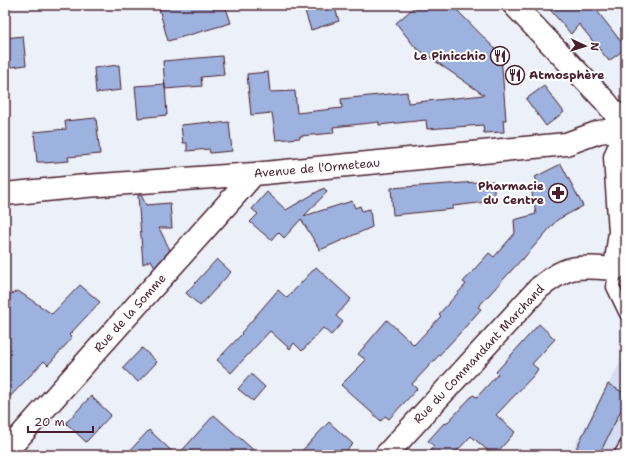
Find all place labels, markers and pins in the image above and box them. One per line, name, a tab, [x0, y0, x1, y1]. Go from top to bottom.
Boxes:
restaurant icon: Le Pinicchio	[489, 45, 511, 67]
place label: Le Pinicchio	[414, 48, 486, 64]
restaurant icon: Atmosphère	[504, 64, 526, 86]
place label: Atmosphère	[529, 67, 605, 83]
place label: Pharmacie du Centre	[478, 178, 544, 208]
pharmacy icon: Pharmacie du Centre	[547, 182, 569, 204]

